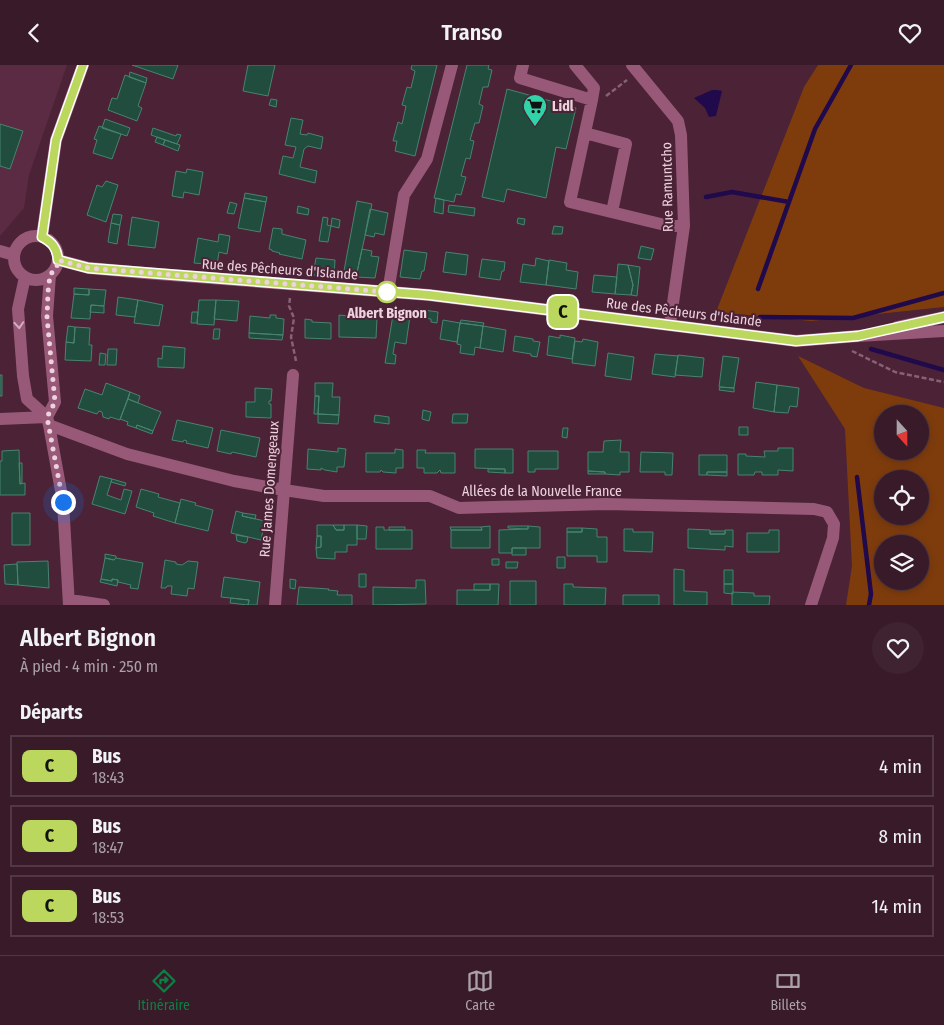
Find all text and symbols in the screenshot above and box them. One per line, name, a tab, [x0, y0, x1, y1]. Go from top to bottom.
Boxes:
icon: back	[20, 19, 48, 47]
text: Transo	[441, 19, 503, 46]
icon: heart	[896, 19, 924, 47]
supermarket icon: Lidl	[522, 93, 548, 127]
place label: Lidl	[552, 98, 574, 115]
street label: Rue Ramuntcho	[658, 142, 677, 232]
street label: Rue des Pêcheurs d'Islande	[201, 256, 359, 283]
marker: Albert Bignon	[376, 281, 398, 303]
street label: Rue des Pêcheurs d'Islande	[605, 295, 763, 330]
line badge: C	[547, 296, 579, 328]
text: C	[558, 301, 568, 323]
place label: Albert Bignon	[346, 305, 427, 322]
one-way arrow	[13, 321, 24, 329]
north arrow	[874, 405, 929, 460]
map controls	[874, 405, 929, 590]
street label: Rue James Domengeaux	[256, 419, 283, 558]
button: locate	[874, 470, 929, 525]
street label: Allées de la Nouvelle France	[462, 483, 622, 500]
your location	[51, 490, 76, 515]
button: layers	[874, 535, 929, 590]
button: heart	[872, 622, 924, 674]
text: Albert Bignon	[20, 624, 156, 652]
text: À pied · 4 min · 250 m	[20, 657, 158, 676]
text: Départs	[20, 701, 83, 724]
text: Bus	[92, 745, 121, 768]
text: C	[45, 755, 54, 777]
text: 4 min	[879, 755, 922, 778]
text: 18:43	[92, 768, 124, 787]
text: Bus	[92, 815, 121, 838]
text: C	[45, 825, 54, 847]
text: 8 min	[879, 825, 922, 848]
text: 18:47	[92, 838, 123, 857]
text: Bus	[92, 885, 121, 908]
text: C	[45, 895, 54, 917]
text: 14 min	[872, 895, 922, 918]
text: 18:53	[92, 908, 124, 927]
tab: Itinéraire	[138, 967, 190, 1014]
tab: Carte	[465, 967, 495, 1014]
tab: Billets	[770, 967, 806, 1014]

